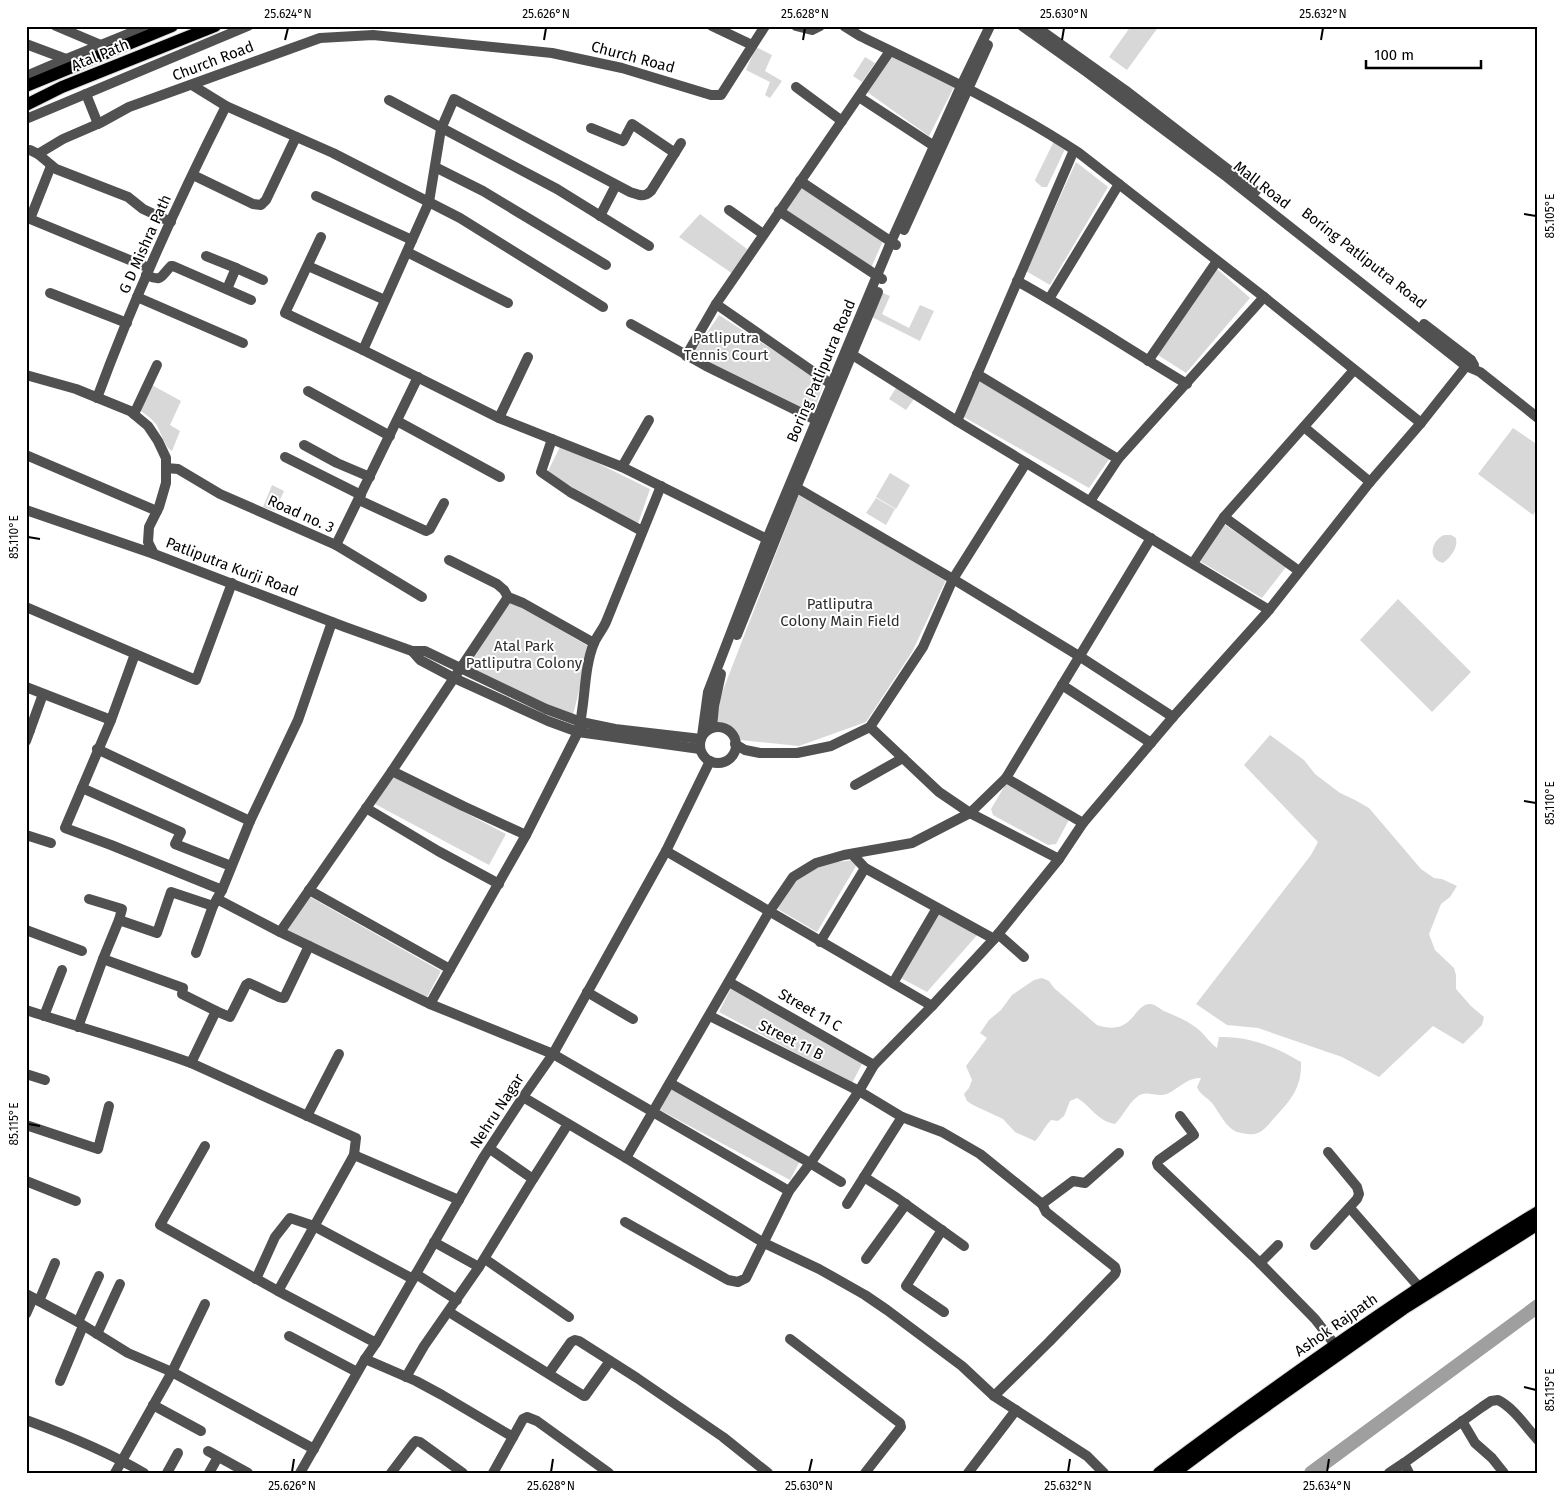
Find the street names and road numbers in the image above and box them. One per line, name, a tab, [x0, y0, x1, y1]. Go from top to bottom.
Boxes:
street label: Atal Path	[69, 35, 131, 75]
street label: Church Road	[170, 37, 256, 85]
street label: Church Road	[589, 37, 677, 77]
street label: Mall Road	[1230, 157, 1294, 213]
street label: G D Mishra Path	[115, 192, 175, 296]
street label: Boring Patliputra Road	[1298, 204, 1430, 312]
street label: Boring Patliputra Road	[783, 297, 859, 445]
street label: Road no. 3	[265, 491, 337, 537]
street label: Patliputra Kurji Road	[163, 533, 301, 601]
street label: Street 11 C	[775, 985, 845, 1036]
street label: Street 11 B	[755, 1016, 827, 1064]
street label: Nehru Nagar	[466, 1070, 528, 1152]
street label: Ashok Rajpath	[1291, 1290, 1381, 1360]

